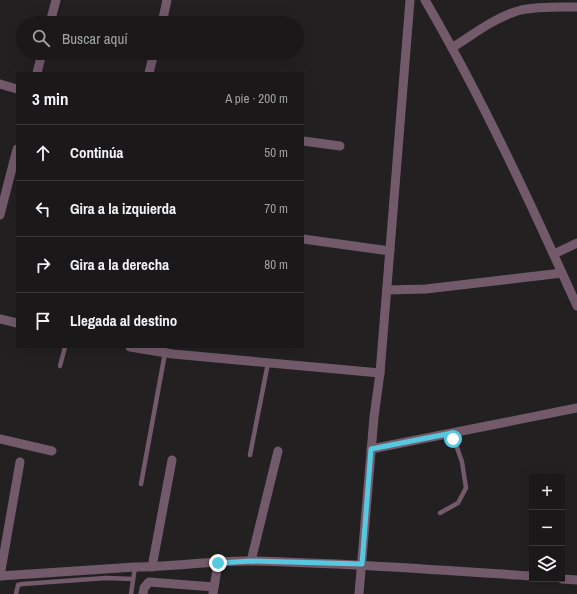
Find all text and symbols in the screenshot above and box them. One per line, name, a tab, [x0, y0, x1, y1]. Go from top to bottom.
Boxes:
search box	[16, 16, 304, 60]
icon: search	[30, 27, 52, 49]
text: Buscar aquí	[62, 28, 128, 49]
text: 3 min	[32, 87, 68, 110]
text: A pie · 200 m	[225, 90, 288, 107]
icon: ahead	[32, 142, 54, 164]
text: Continúa	[70, 142, 123, 163]
text: 50 m	[264, 144, 288, 161]
icon: left	[32, 198, 54, 220]
text: Gira a la izquierda	[70, 198, 176, 219]
text: 70 m	[264, 200, 288, 217]
icon: right	[32, 254, 54, 276]
text: Gira a la derecha	[70, 254, 169, 275]
text: 80 m	[264, 256, 288, 273]
icon: arrive	[32, 310, 54, 332]
text: Llegada al destino	[70, 310, 177, 331]
route start	[444, 430, 462, 448]
map controls	[529, 474, 565, 582]
button: +	[529, 474, 565, 510]
button: −	[529, 510, 565, 546]
button: layers	[529, 546, 565, 582]
route end	[209, 554, 227, 572]

